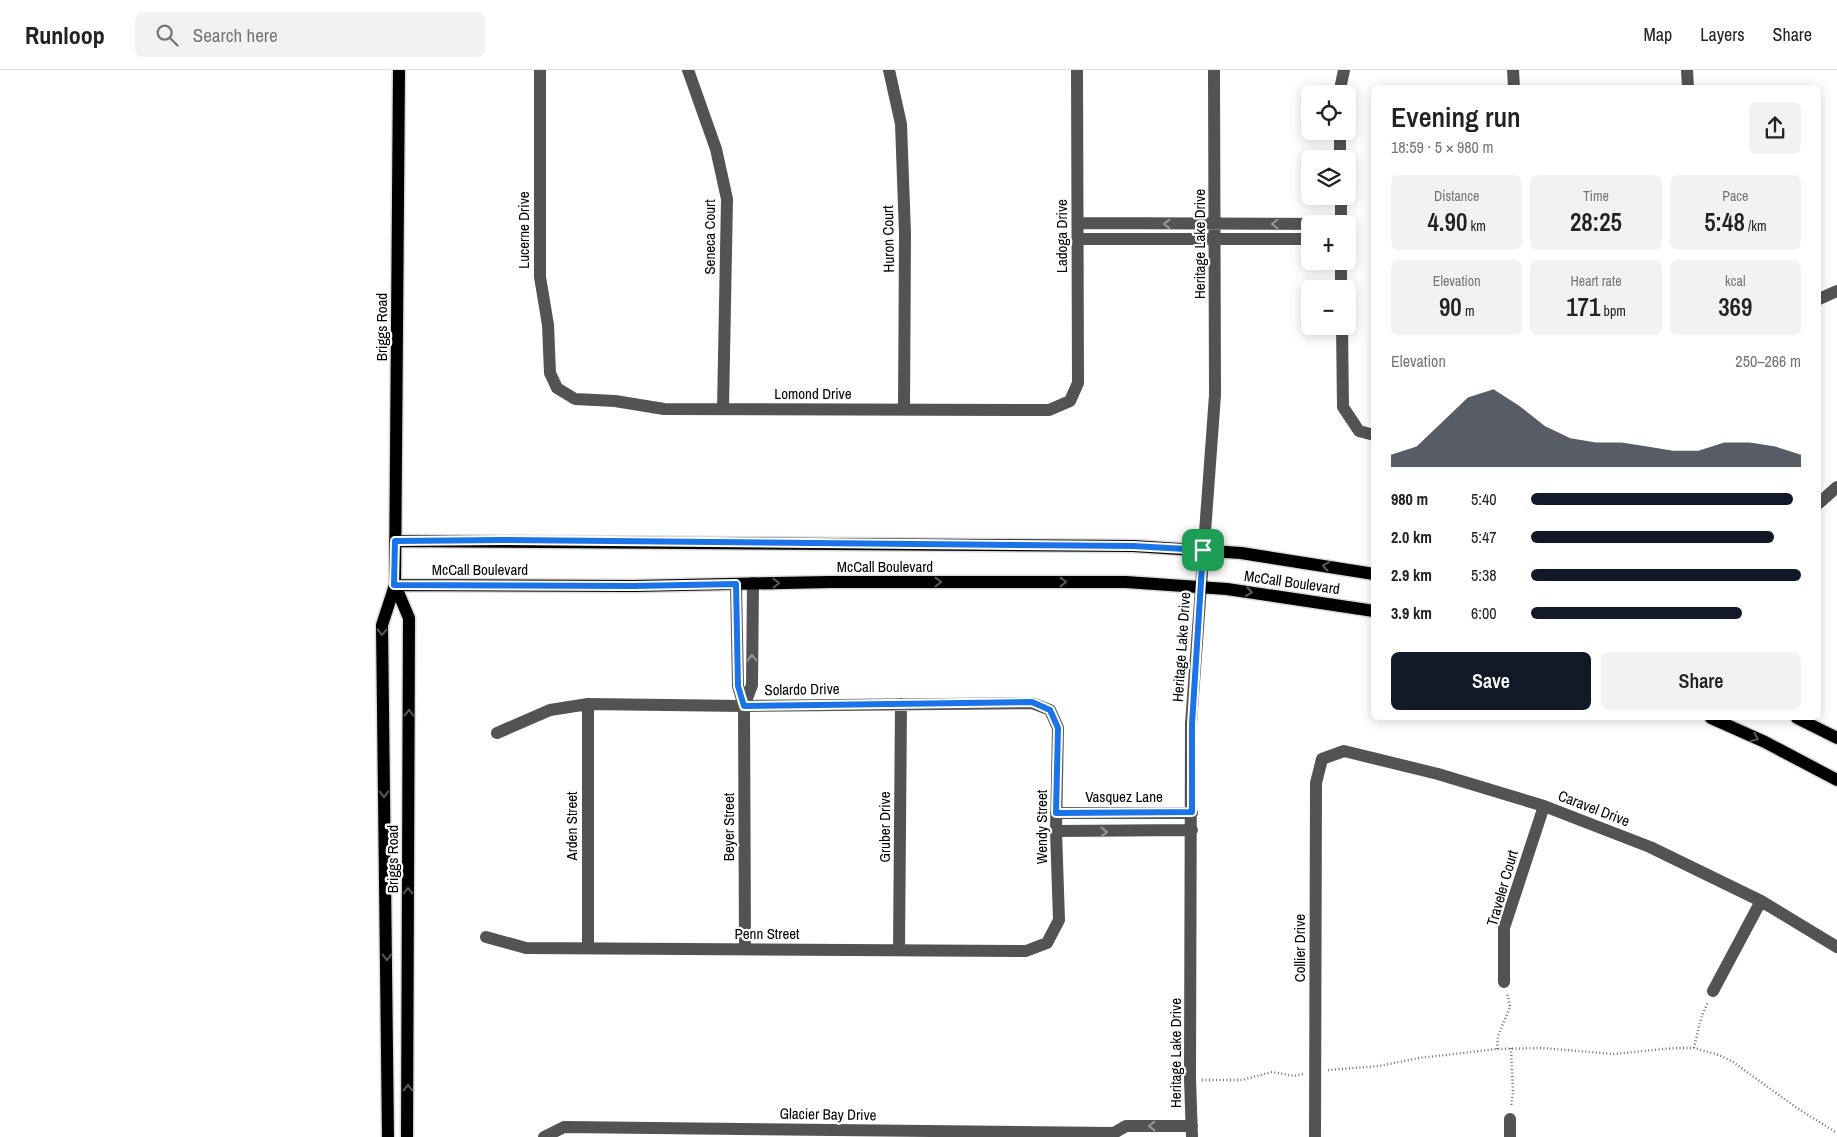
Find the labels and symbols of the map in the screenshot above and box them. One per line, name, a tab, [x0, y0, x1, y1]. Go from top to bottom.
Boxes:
street label: Heritage Lake Drive	[1189, 189, 1210, 299]
street label: Lucerne Drive	[513, 191, 534, 269]
street label: Seneca Court	[699, 199, 720, 275]
street label: Ladoga Drive	[1051, 199, 1072, 273]
street label: Huron Court	[877, 205, 899, 273]
one-way arrow	[1162, 219, 1170, 229]
one-way arrow	[1271, 219, 1278, 229]
street label: Briggs Road	[371, 293, 392, 361]
street label: Lomond Drive	[774, 383, 852, 404]
pin	[1182, 529, 1224, 571]
street label: McCall Boulevard	[837, 556, 933, 577]
street label: McCall Boulevard	[432, 559, 528, 580]
one-way arrow	[1321, 561, 1330, 571]
street label: McCall Boulevard	[1243, 565, 1341, 599]
one-way arrow	[935, 577, 943, 587]
one-way arrow	[1060, 577, 1067, 587]
one-way arrow	[772, 578, 780, 588]
one-way arrow	[1246, 586, 1254, 597]
street label: Heritage Lake Drive	[1167, 591, 1195, 703]
one-way arrow	[377, 628, 388, 636]
one-way arrow	[747, 654, 757, 662]
street label: Solardo Drive	[764, 678, 840, 700]
one-way arrow	[404, 709, 414, 717]
one-way arrow	[1750, 732, 1759, 742]
street label: Caravel Drive	[1555, 785, 1633, 831]
street label: Vasquez Lane	[1085, 786, 1163, 807]
street label: Wendy Street	[1031, 789, 1052, 864]
one-way arrow	[379, 790, 389, 798]
street label: Arden Street	[561, 791, 582, 862]
street label: Gruber Drive	[874, 791, 895, 863]
street label: Beyer Street	[718, 792, 739, 861]
street label: Briggs Road	[382, 825, 403, 893]
one-way arrow	[1101, 827, 1109, 837]
street label: Traveler Court	[1481, 847, 1523, 928]
one-way arrow	[403, 887, 413, 894]
street label: Collier Drive	[1289, 914, 1310, 982]
street label: Penn Street	[735, 923, 800, 944]
one-way arrow	[381, 953, 392, 961]
street label: Heritage Lake Drive	[1165, 998, 1186, 1108]
one-way arrow	[403, 1084, 413, 1092]
street label: Glacier Bay Drive	[779, 1103, 877, 1125]
one-way arrow	[1147, 1121, 1155, 1131]

